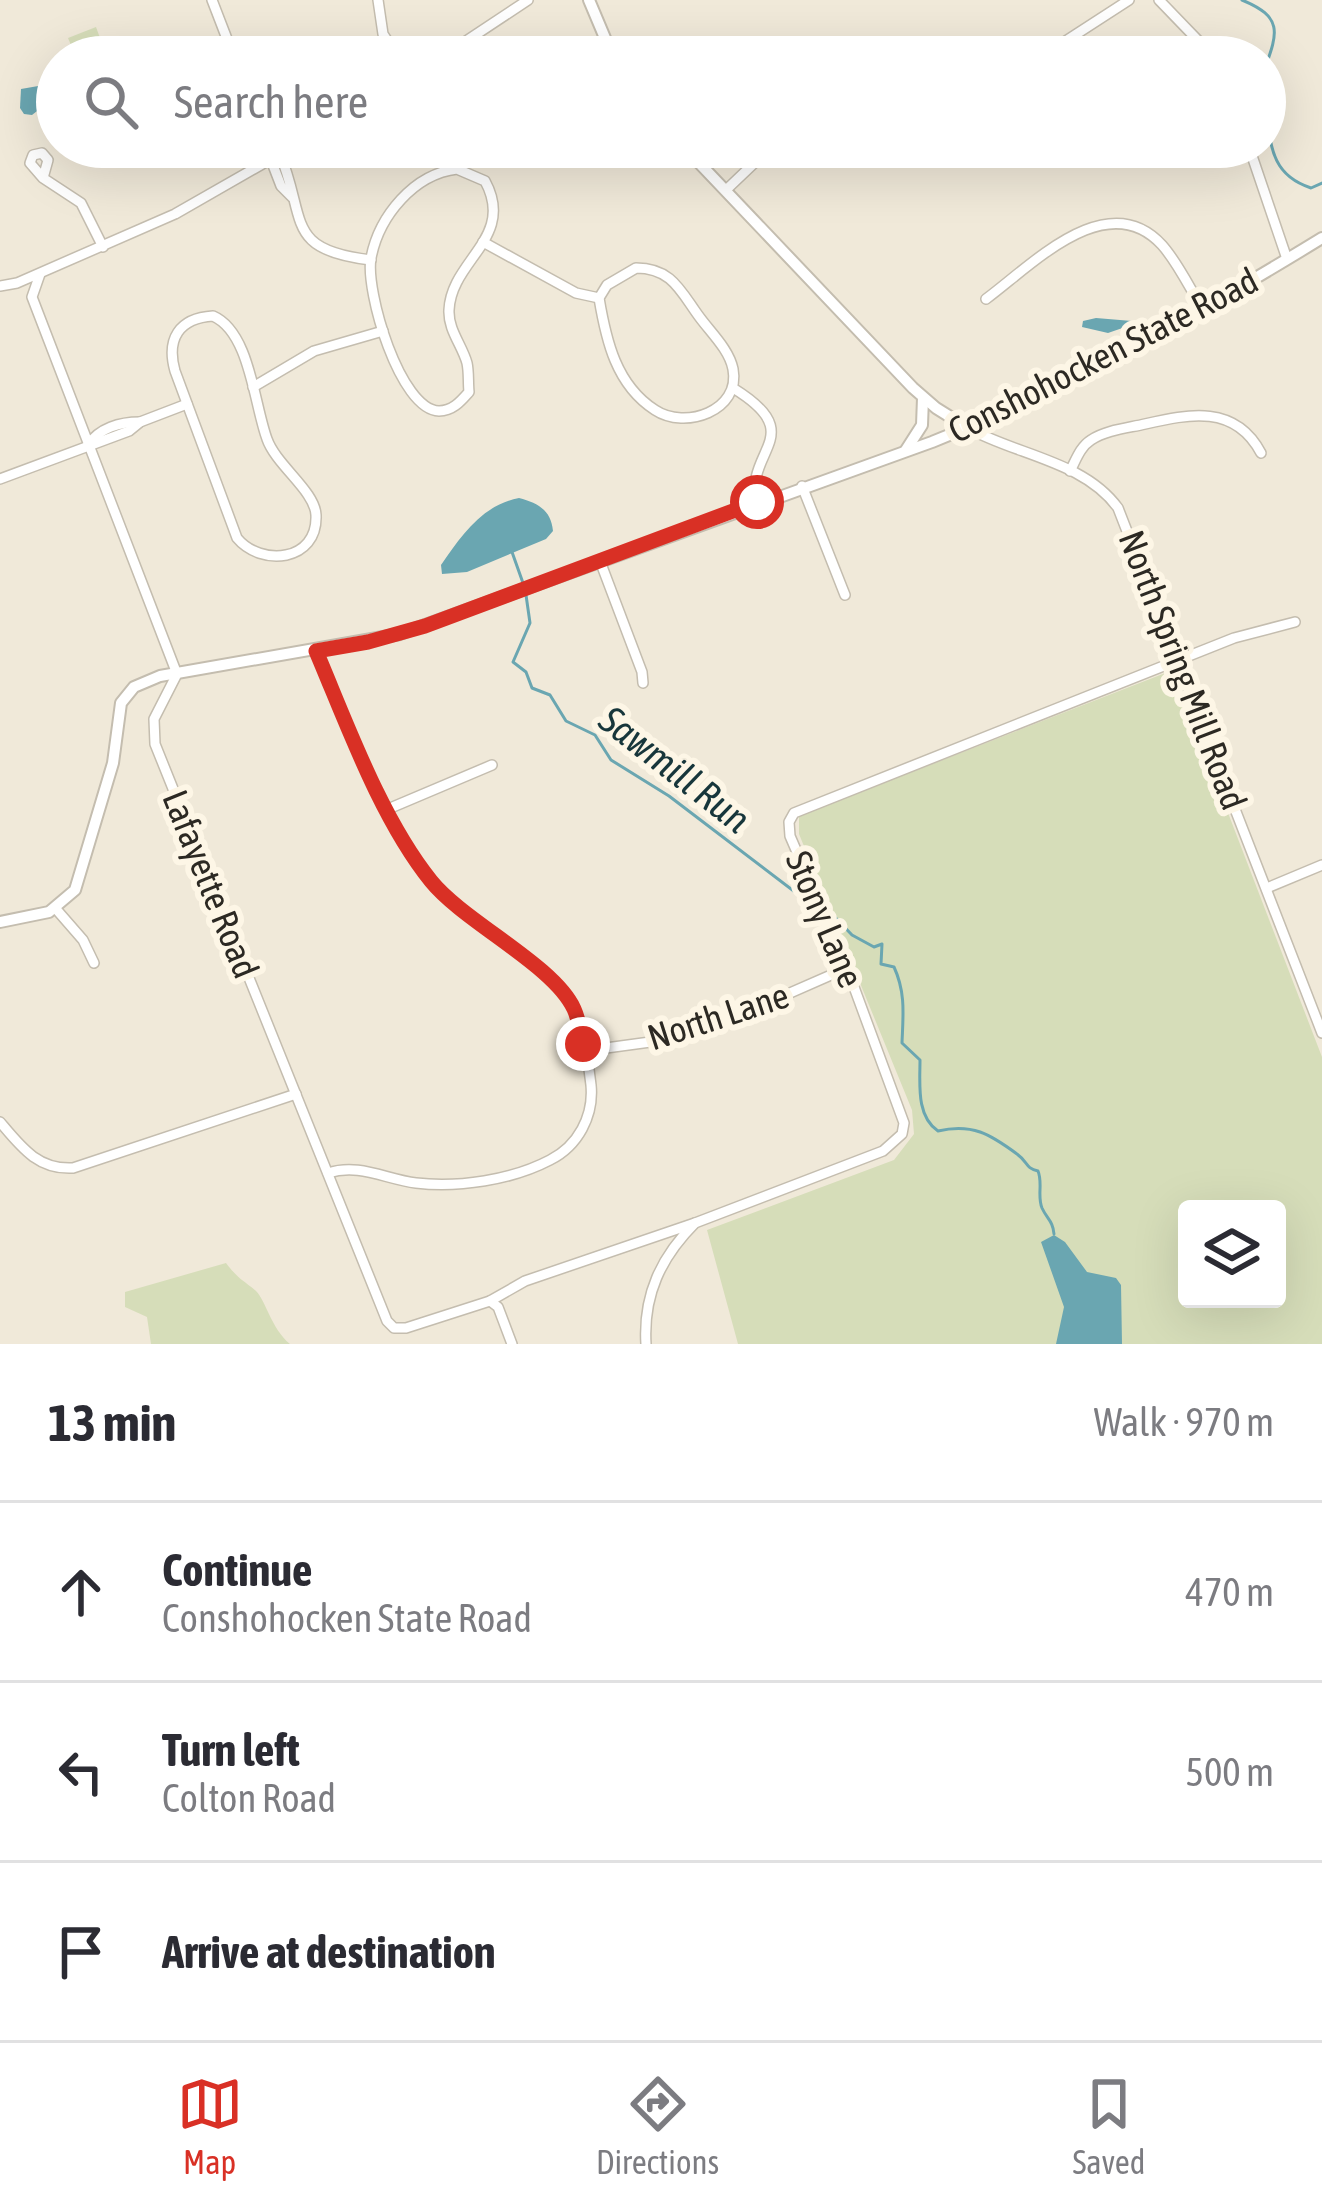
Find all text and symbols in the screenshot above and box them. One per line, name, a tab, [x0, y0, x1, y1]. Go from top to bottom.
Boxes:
search box	[36, 36, 1286, 168]
icon: search	[78, 69, 144, 135]
text: Search here	[174, 76, 368, 128]
street label: Conshohocken State Road	[941, 259, 1265, 451]
route start	[730, 475, 784, 529]
street label: North Spring Mill Road	[1110, 525, 1256, 815]
water label: Sawmill Run	[590, 696, 759, 841]
street label: Lafayette Road	[154, 784, 268, 984]
street label: Stony Lane	[778, 845, 872, 993]
street label: North Lane	[642, 974, 794, 1058]
route end	[556, 1017, 610, 1071]
map controls	[1178, 1200, 1286, 1308]
button: layers	[1178, 1200, 1286, 1308]
text: 13 min	[48, 1393, 176, 1452]
text: Walk · 970 m	[1094, 1400, 1274, 1444]
text: Continue	[162, 1544, 313, 1596]
icon: ahead	[48, 1559, 114, 1625]
text: 470 m	[1186, 1570, 1274, 1614]
text: Conshohocken State Road	[162, 1596, 532, 1640]
text: Turn left	[162, 1724, 300, 1776]
icon: left	[48, 1739, 114, 1805]
text: 500 m	[1186, 1750, 1274, 1794]
text: Colton Road	[162, 1776, 336, 1820]
icon: arrive	[48, 1919, 114, 1985]
text: Arrive at destination	[162, 1926, 496, 1978]
tab: Map	[177, 2071, 243, 2181]
tab: Directions	[596, 2071, 719, 2181]
tab: Saved	[1072, 2071, 1145, 2181]

